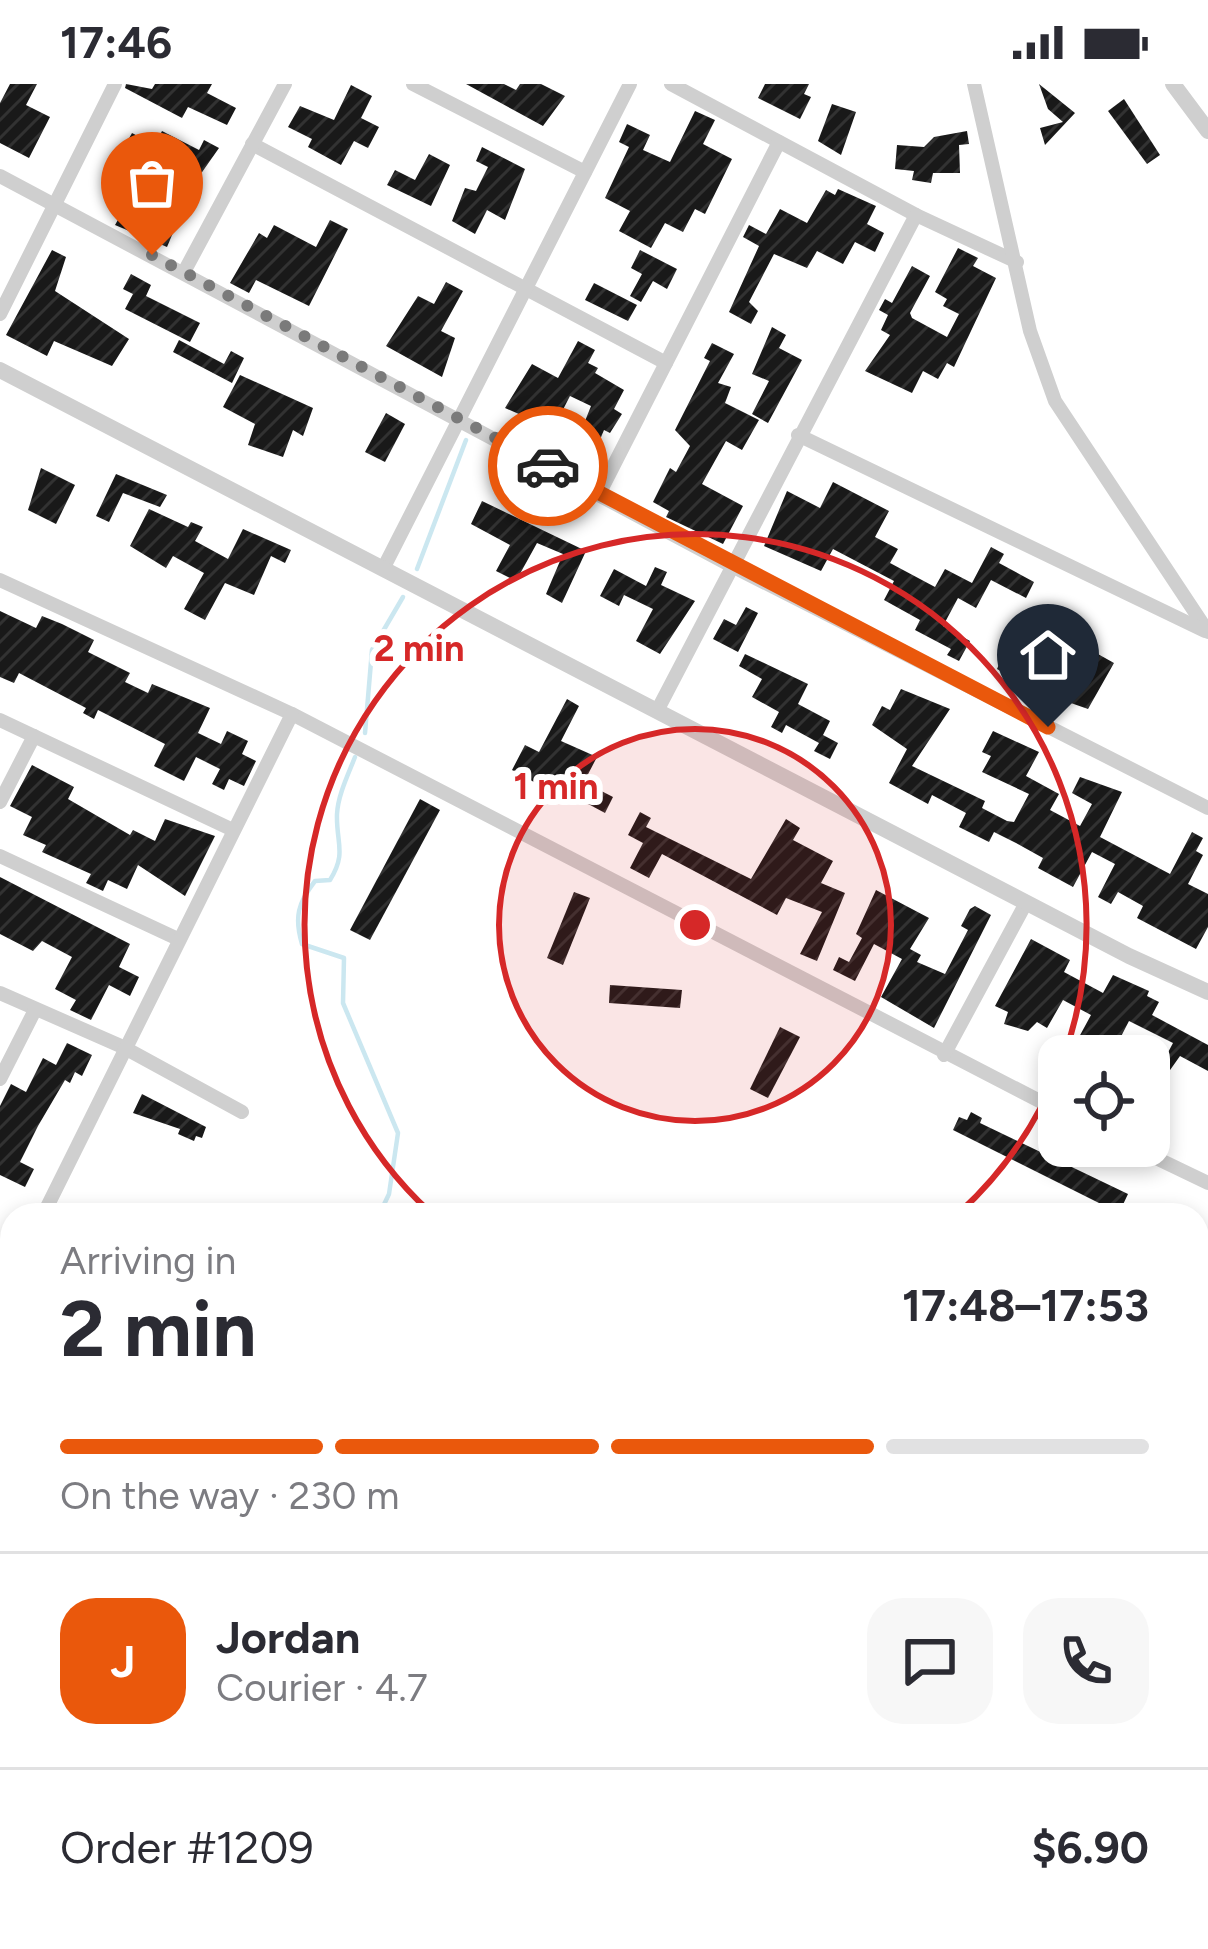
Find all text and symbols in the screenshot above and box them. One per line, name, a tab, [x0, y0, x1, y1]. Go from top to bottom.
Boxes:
text: 17:46	[60, 15, 172, 69]
pin	[101, 132, 203, 255]
icon: bag	[119, 150, 185, 216]
courier	[488, 406, 608, 526]
icon: car	[515, 433, 581, 499]
pin	[997, 604, 1099, 727]
icon: home	[1015, 622, 1081, 688]
text: 2 min	[374, 627, 464, 670]
text: 1 min	[513, 765, 599, 808]
centre of rings	[674, 904, 716, 946]
map controls	[1038, 1035, 1170, 1167]
button: locate	[1038, 1035, 1170, 1167]
text: Arriving in	[60, 1237, 236, 1284]
text: 17:48–17:53	[902, 1278, 1149, 1332]
text: 2 min	[60, 1282, 256, 1376]
text: On the way · 230 m	[60, 1472, 399, 1519]
button: chat	[867, 1598, 993, 1724]
button: phone	[1023, 1598, 1149, 1724]
text: Jordan	[216, 1610, 360, 1664]
text: J	[111, 1634, 135, 1688]
text: Courier · 4.7	[216, 1664, 428, 1711]
text: Order #1209	[60, 1820, 314, 1874]
text: $6.90	[1032, 1820, 1149, 1874]

